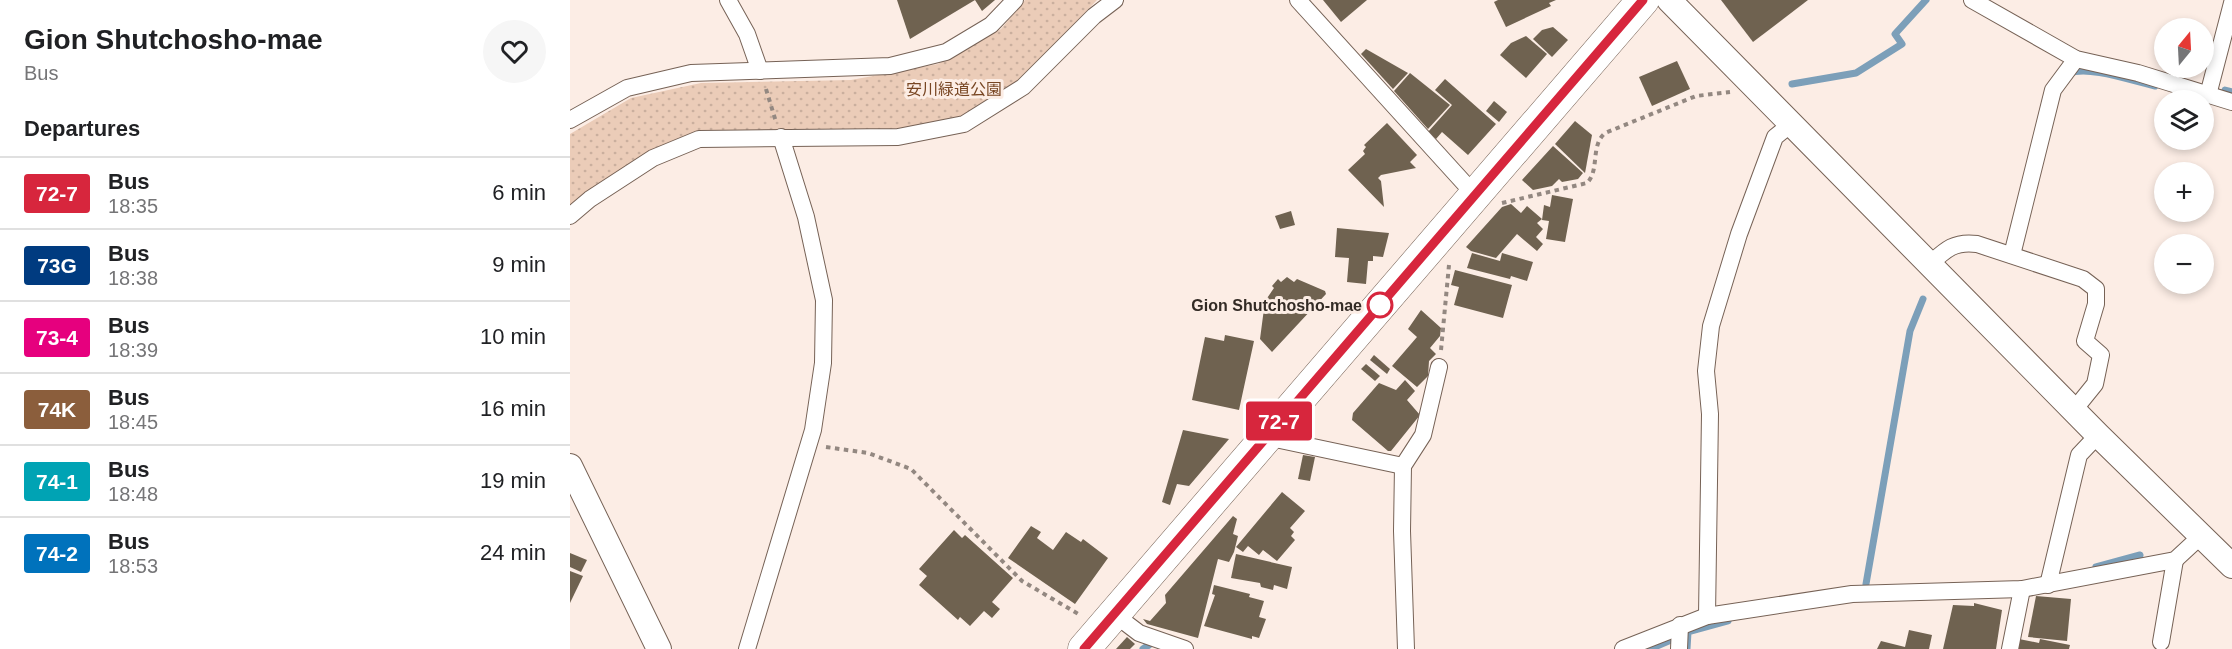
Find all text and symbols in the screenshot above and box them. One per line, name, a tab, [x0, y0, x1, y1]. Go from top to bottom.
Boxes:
north arrow	[2154, 18, 2214, 78]
map controls	[2154, 18, 2214, 294]
button: heart	[483, 20, 546, 83]
text: Gion Shutchosho-mae	[24, 24, 323, 55]
text: Bus	[24, 62, 58, 84]
park label: 安川緑道公園	[906, 81, 1002, 98]
button: layers	[2154, 90, 2214, 150]
text: Departures	[24, 116, 140, 141]
button: +	[2154, 162, 2214, 222]
text: Bus	[108, 169, 150, 194]
text: 6 min	[492, 180, 546, 205]
text: 72-7	[36, 182, 78, 205]
text: 18:35	[108, 195, 158, 217]
button: −	[2154, 234, 2214, 294]
text: Bus	[108, 241, 150, 266]
text: 9 min	[492, 252, 546, 277]
text: 73G	[37, 254, 77, 277]
text: 18:38	[108, 267, 158, 289]
marker: Gion Shutchosho-mae	[1367, 292, 1393, 318]
place label: Gion Shutchosho-mae	[1191, 297, 1362, 314]
text: Bus	[108, 313, 150, 338]
text: 10 min	[480, 324, 546, 349]
text: 73-4	[36, 326, 78, 349]
text: 18:39	[108, 339, 158, 361]
text: Bus	[108, 385, 150, 410]
text: 16 min	[480, 396, 546, 421]
text: 74K	[38, 398, 76, 421]
line badge: 72-7	[1237, 402, 1321, 440]
text: 72-7	[1258, 410, 1300, 433]
text: 18:45	[108, 411, 158, 433]
text: Bus	[108, 457, 150, 482]
text: 19 min	[480, 468, 546, 493]
text: 74-1	[36, 470, 78, 493]
text: 18:48	[108, 483, 158, 505]
text: Bus	[108, 529, 150, 554]
text: 24 min	[480, 540, 546, 565]
text: 74-2	[36, 542, 78, 565]
text: 18:53	[108, 555, 158, 577]

